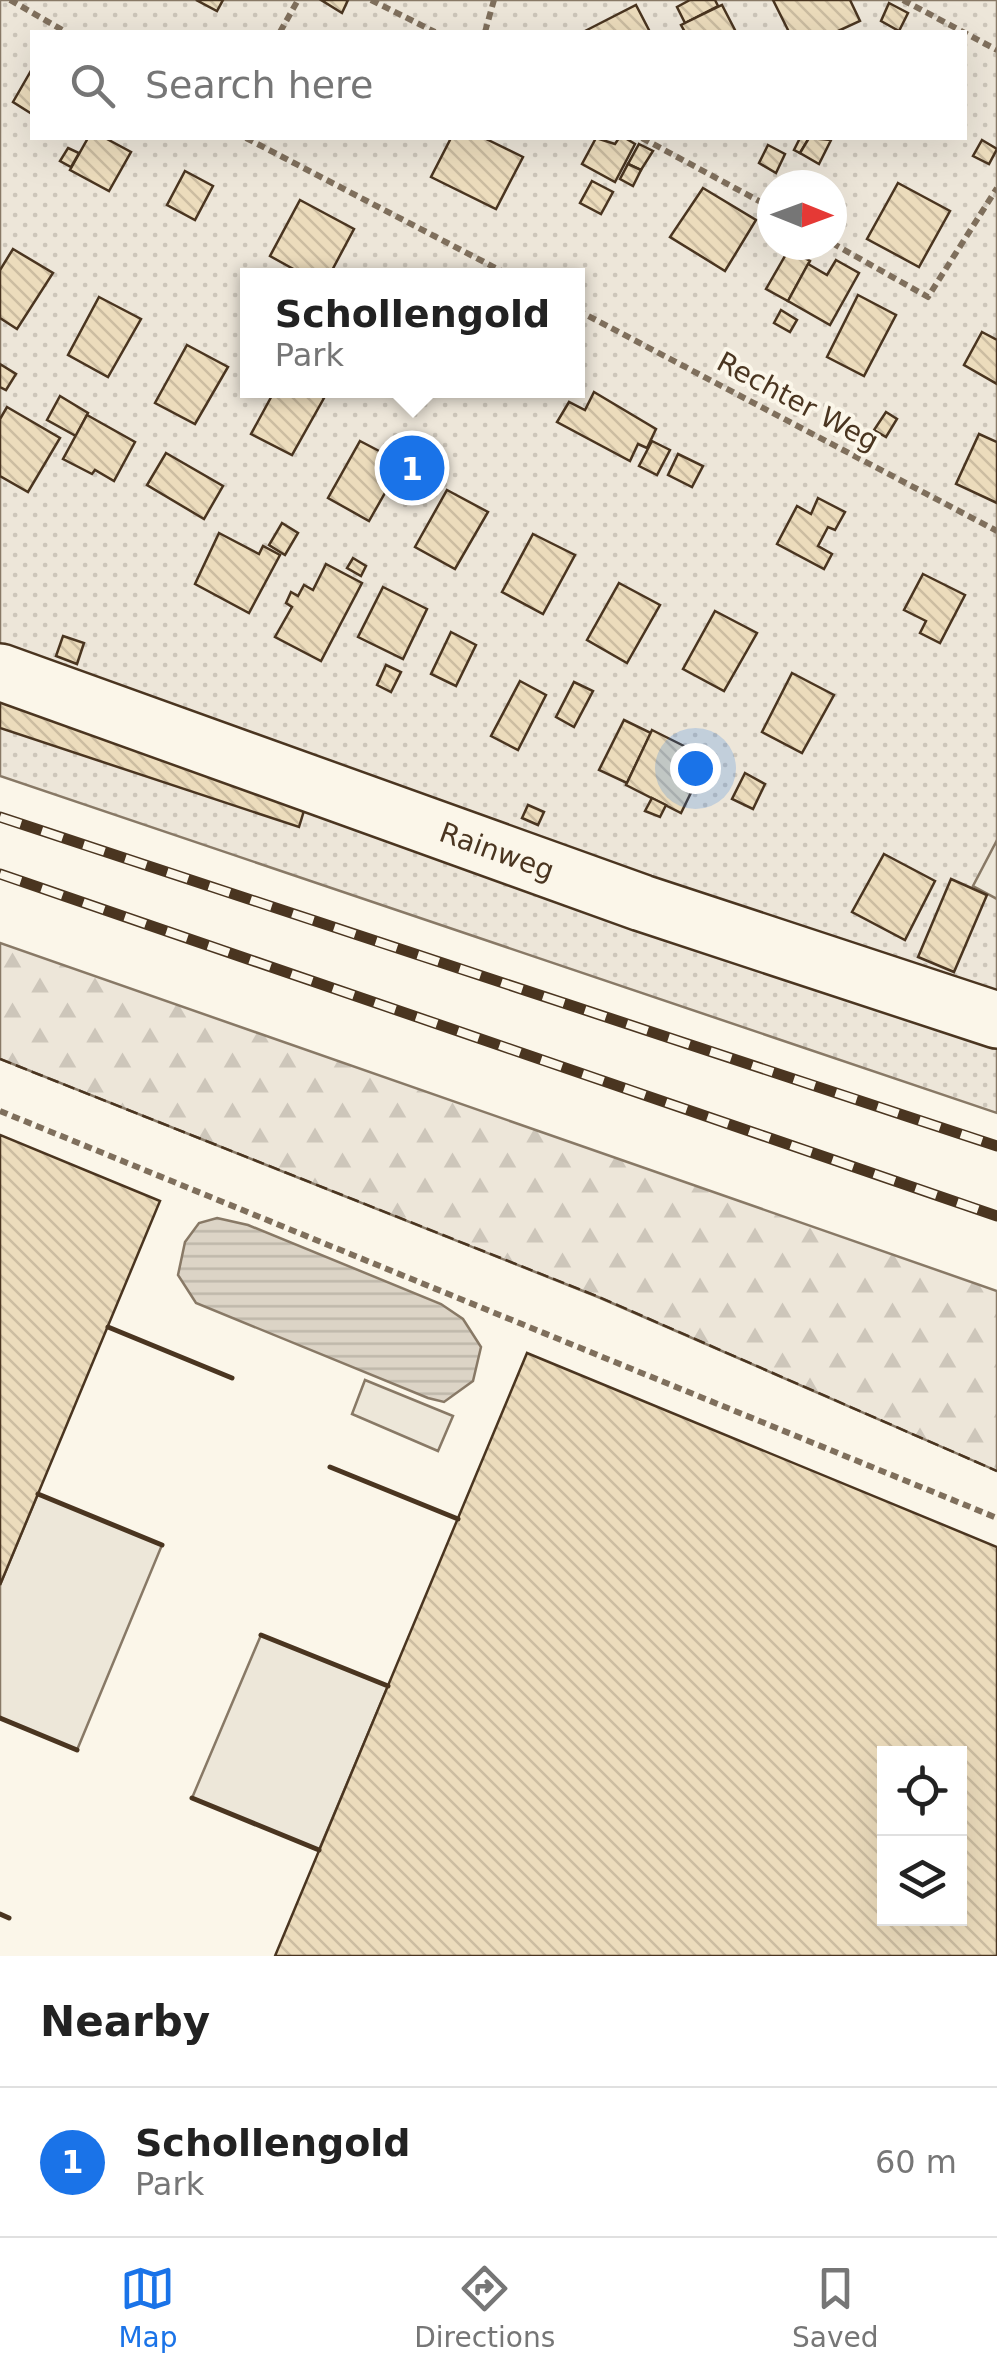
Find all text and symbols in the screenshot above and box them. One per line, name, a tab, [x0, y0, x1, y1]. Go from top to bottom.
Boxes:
search box	[30, 30, 967, 140]
icon: search	[65, 58, 120, 113]
text: Search here	[145, 63, 373, 107]
north arrow	[757, 170, 847, 260]
popup	[240, 268, 585, 398]
text: Schollengold	[275, 292, 550, 336]
text: Park	[275, 336, 344, 374]
street label: Rechter Weg	[711, 345, 884, 458]
pin: 1	[380, 430, 444, 506]
your location	[670, 743, 721, 794]
street label: Rainweg	[435, 816, 559, 887]
map controls	[877, 1746, 967, 1926]
button: locate	[877, 1746, 967, 1836]
button: layers	[877, 1836, 967, 1926]
text: Nearby	[40, 1997, 210, 2046]
text: Schollengold	[135, 2121, 410, 2165]
text: 1	[61, 2143, 84, 2181]
text: 60 m	[875, 2143, 957, 2181]
text: Park	[135, 2165, 204, 2203]
tab: Map	[118, 2261, 177, 2354]
tab: Directions	[414, 2261, 555, 2354]
tab: Saved	[792, 2261, 879, 2354]

